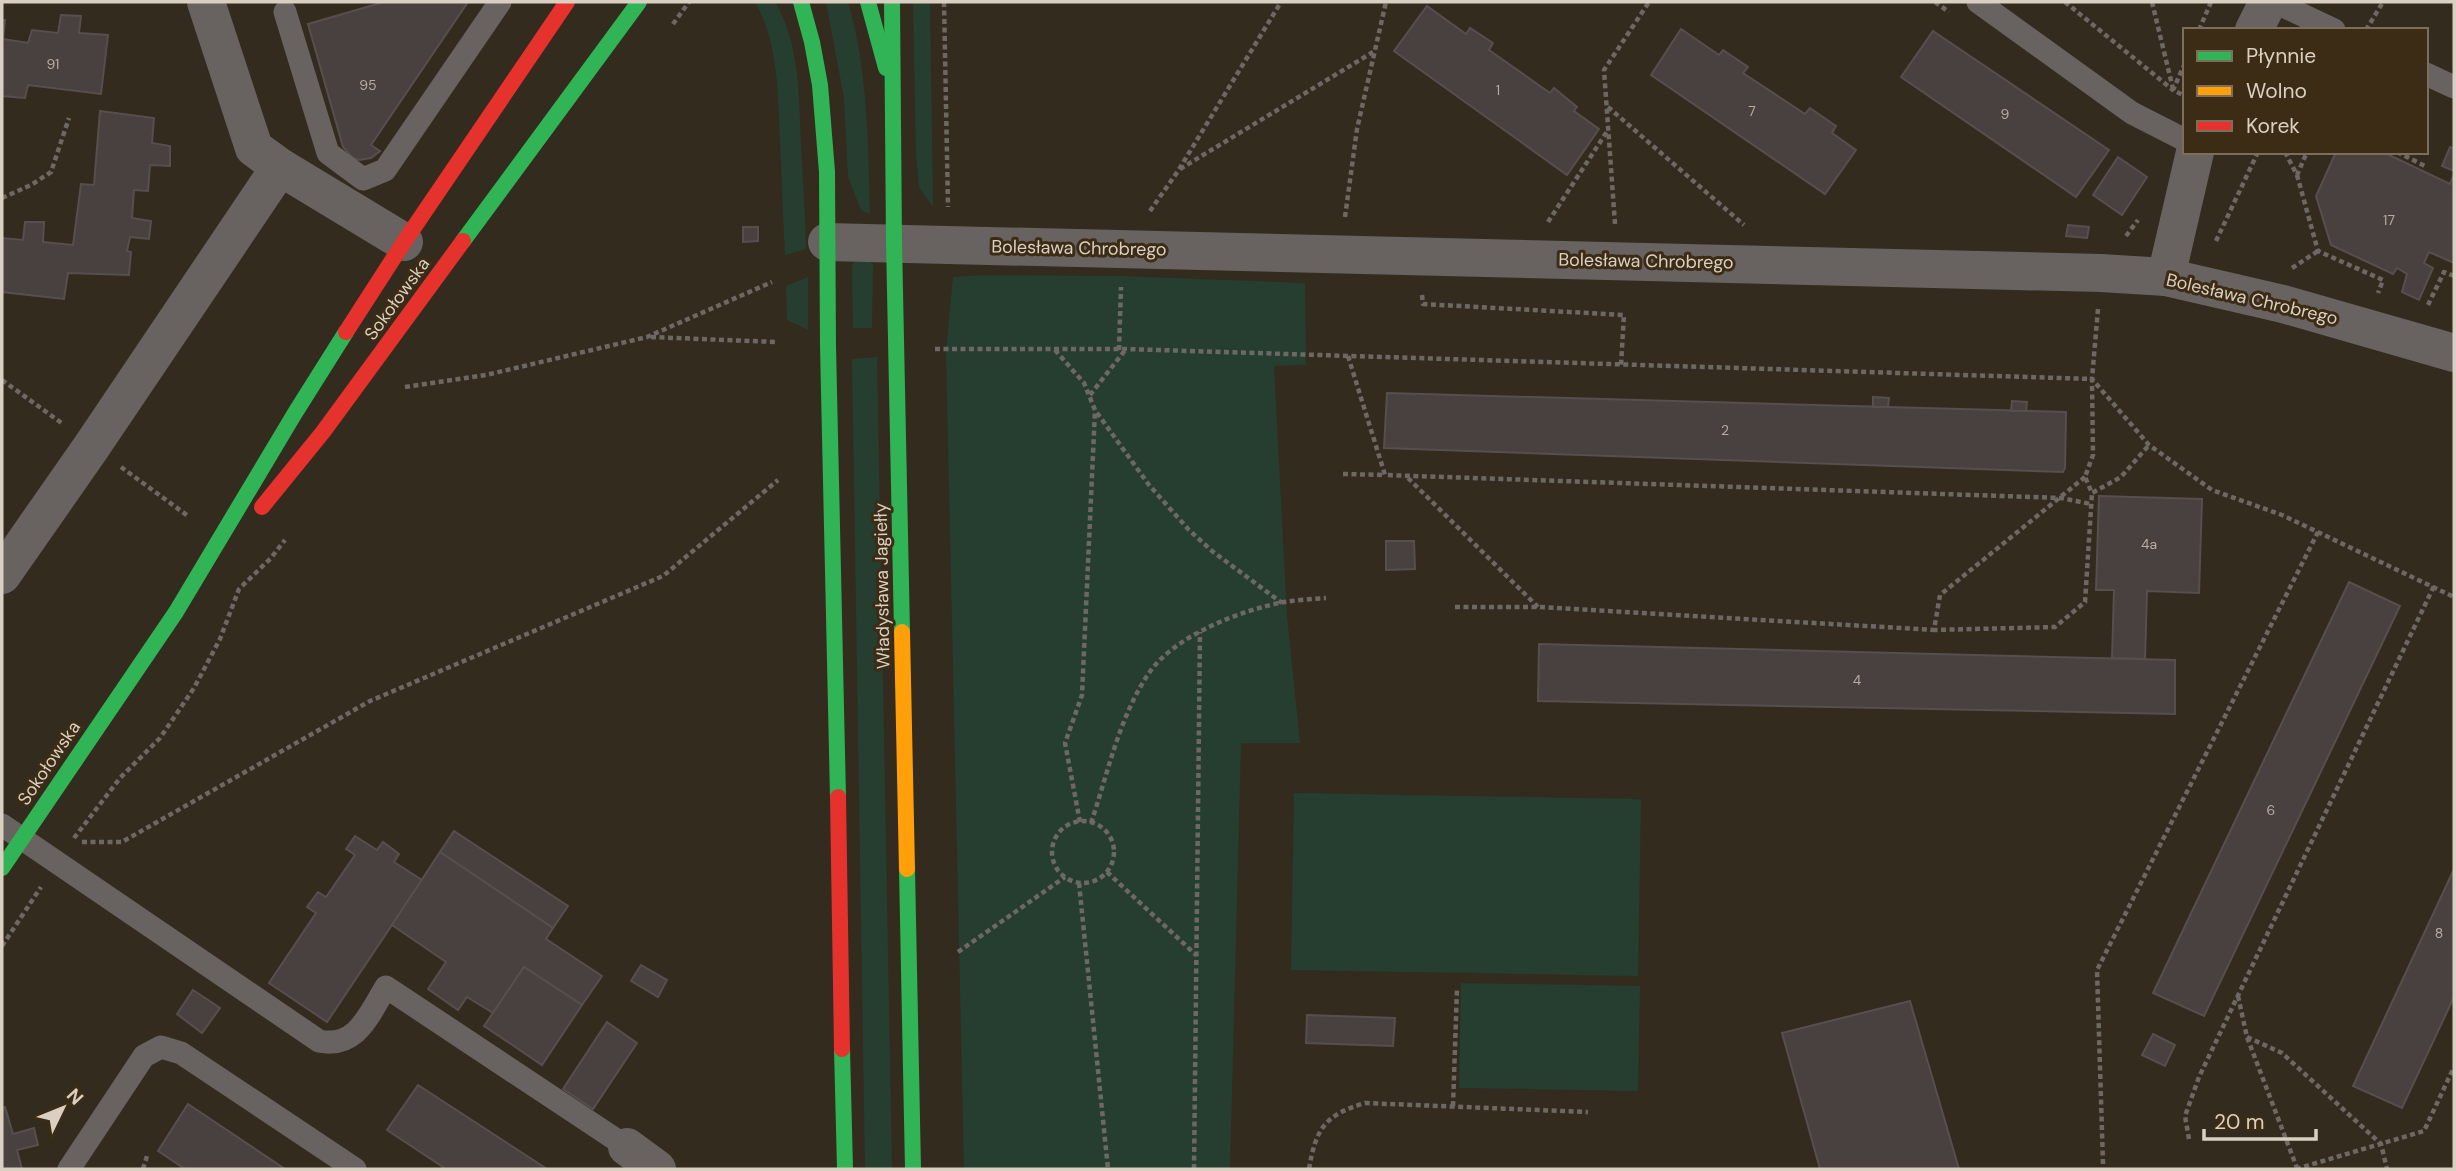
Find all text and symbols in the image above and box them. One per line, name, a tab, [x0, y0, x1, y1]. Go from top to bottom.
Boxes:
legend	[2183, 28, 2428, 154]
text: Płynnie	[2246, 42, 2316, 70]
house number: 91	[47, 55, 59, 73]
house number: 95	[359, 76, 377, 94]
text: Wolno	[2246, 77, 2307, 105]
house number: 1	[1496, 81, 1500, 99]
house number: 7	[1748, 102, 1756, 120]
house number: 9	[2001, 105, 2010, 123]
text: Korek	[2246, 112, 2300, 140]
house number: 17	[2383, 211, 2395, 229]
street label: Bolesława Chrobrego	[991, 234, 1167, 262]
street label: Bolesława Chrobrego	[1558, 247, 1734, 275]
street label: Sokołowska	[359, 253, 435, 345]
street label: Bolesława Chrobrego	[2164, 268, 2340, 330]
house number: 2	[1721, 421, 1729, 439]
street label: Władysława Jagiełły	[869, 503, 895, 669]
house number: 4a	[2141, 535, 2157, 553]
house number: 4	[1853, 671, 1862, 689]
street label: Sokołowska	[12, 716, 86, 810]
house number: 6	[2267, 801, 2275, 819]
house number: 8	[2435, 924, 2443, 942]
north arrow	[28, 1073, 98, 1143]
text: N	[61, 1083, 89, 1110]
scale bar	[2204, 1098, 2316, 1142]
text: 20 m	[2214, 1108, 2265, 1136]

